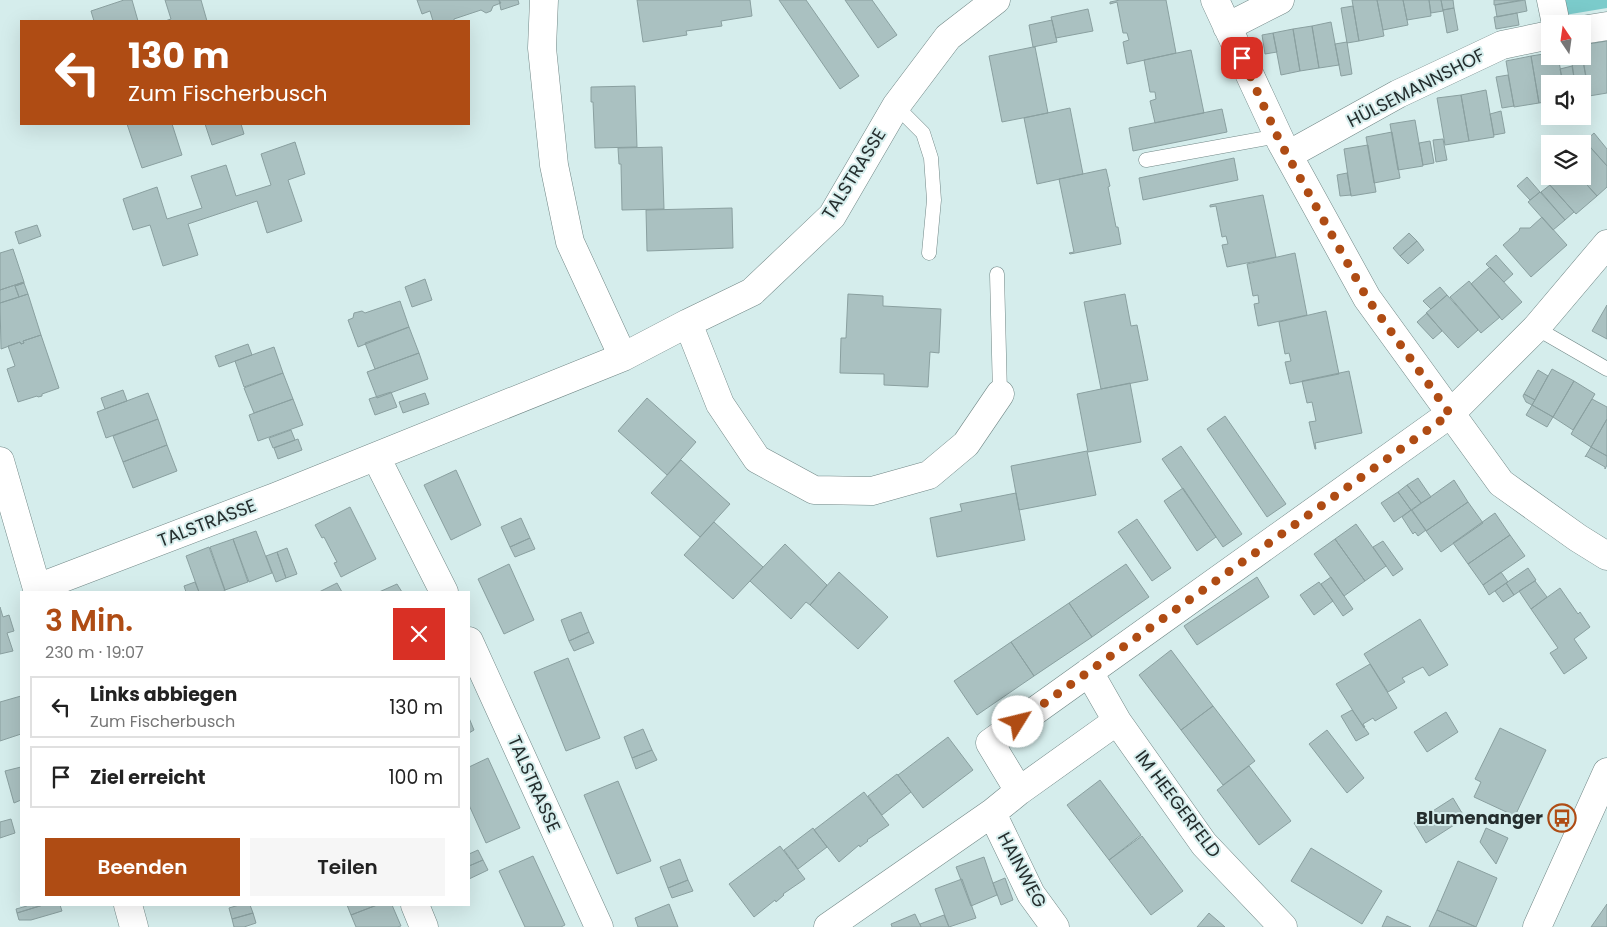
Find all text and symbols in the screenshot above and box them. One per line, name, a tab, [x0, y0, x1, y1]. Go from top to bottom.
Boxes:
north arrow	[1541, 15, 1591, 65]
map controls	[1541, 15, 1591, 185]
text: 130 m	[128, 31, 230, 80]
pin	[1221, 37, 1263, 79]
icon: left	[45, 40, 110, 105]
street label: HÜLSEMANNSHOF	[1343, 42, 1489, 133]
icon: arrive	[1228, 44, 1256, 72]
button: sound	[1541, 75, 1591, 125]
text: Zum Fischerbusch	[128, 78, 328, 109]
street label: TALSTRASSE	[816, 123, 892, 224]
button: layers	[1541, 135, 1591, 185]
street label: TALSTRASSE	[154, 492, 260, 553]
text: 3 Min.	[45, 599, 133, 642]
button: close	[393, 608, 445, 660]
text: 230 m · 19:07	[45, 641, 144, 664]
text: Links abbiegen	[90, 681, 237, 708]
icon: left	[47, 693, 75, 721]
text: 130 m	[389, 694, 443, 721]
position arrow	[991, 695, 1043, 747]
text: Zum Fischerbusch	[90, 710, 235, 733]
street label: TALSTRASSE	[502, 731, 567, 836]
street label: IM HEEGERFELD	[1130, 745, 1227, 863]
icon: arrive	[47, 763, 75, 791]
text: Ziel erreicht	[90, 764, 206, 791]
text: 100 m	[388, 764, 443, 791]
bus stop icon: Blumenanger	[1547, 803, 1577, 833]
place label: Blumenanger	[1416, 805, 1543, 830]
street label: HAINWEG	[992, 827, 1053, 912]
button: Beenden	[45, 838, 240, 896]
button: Teilen	[250, 838, 445, 896]

